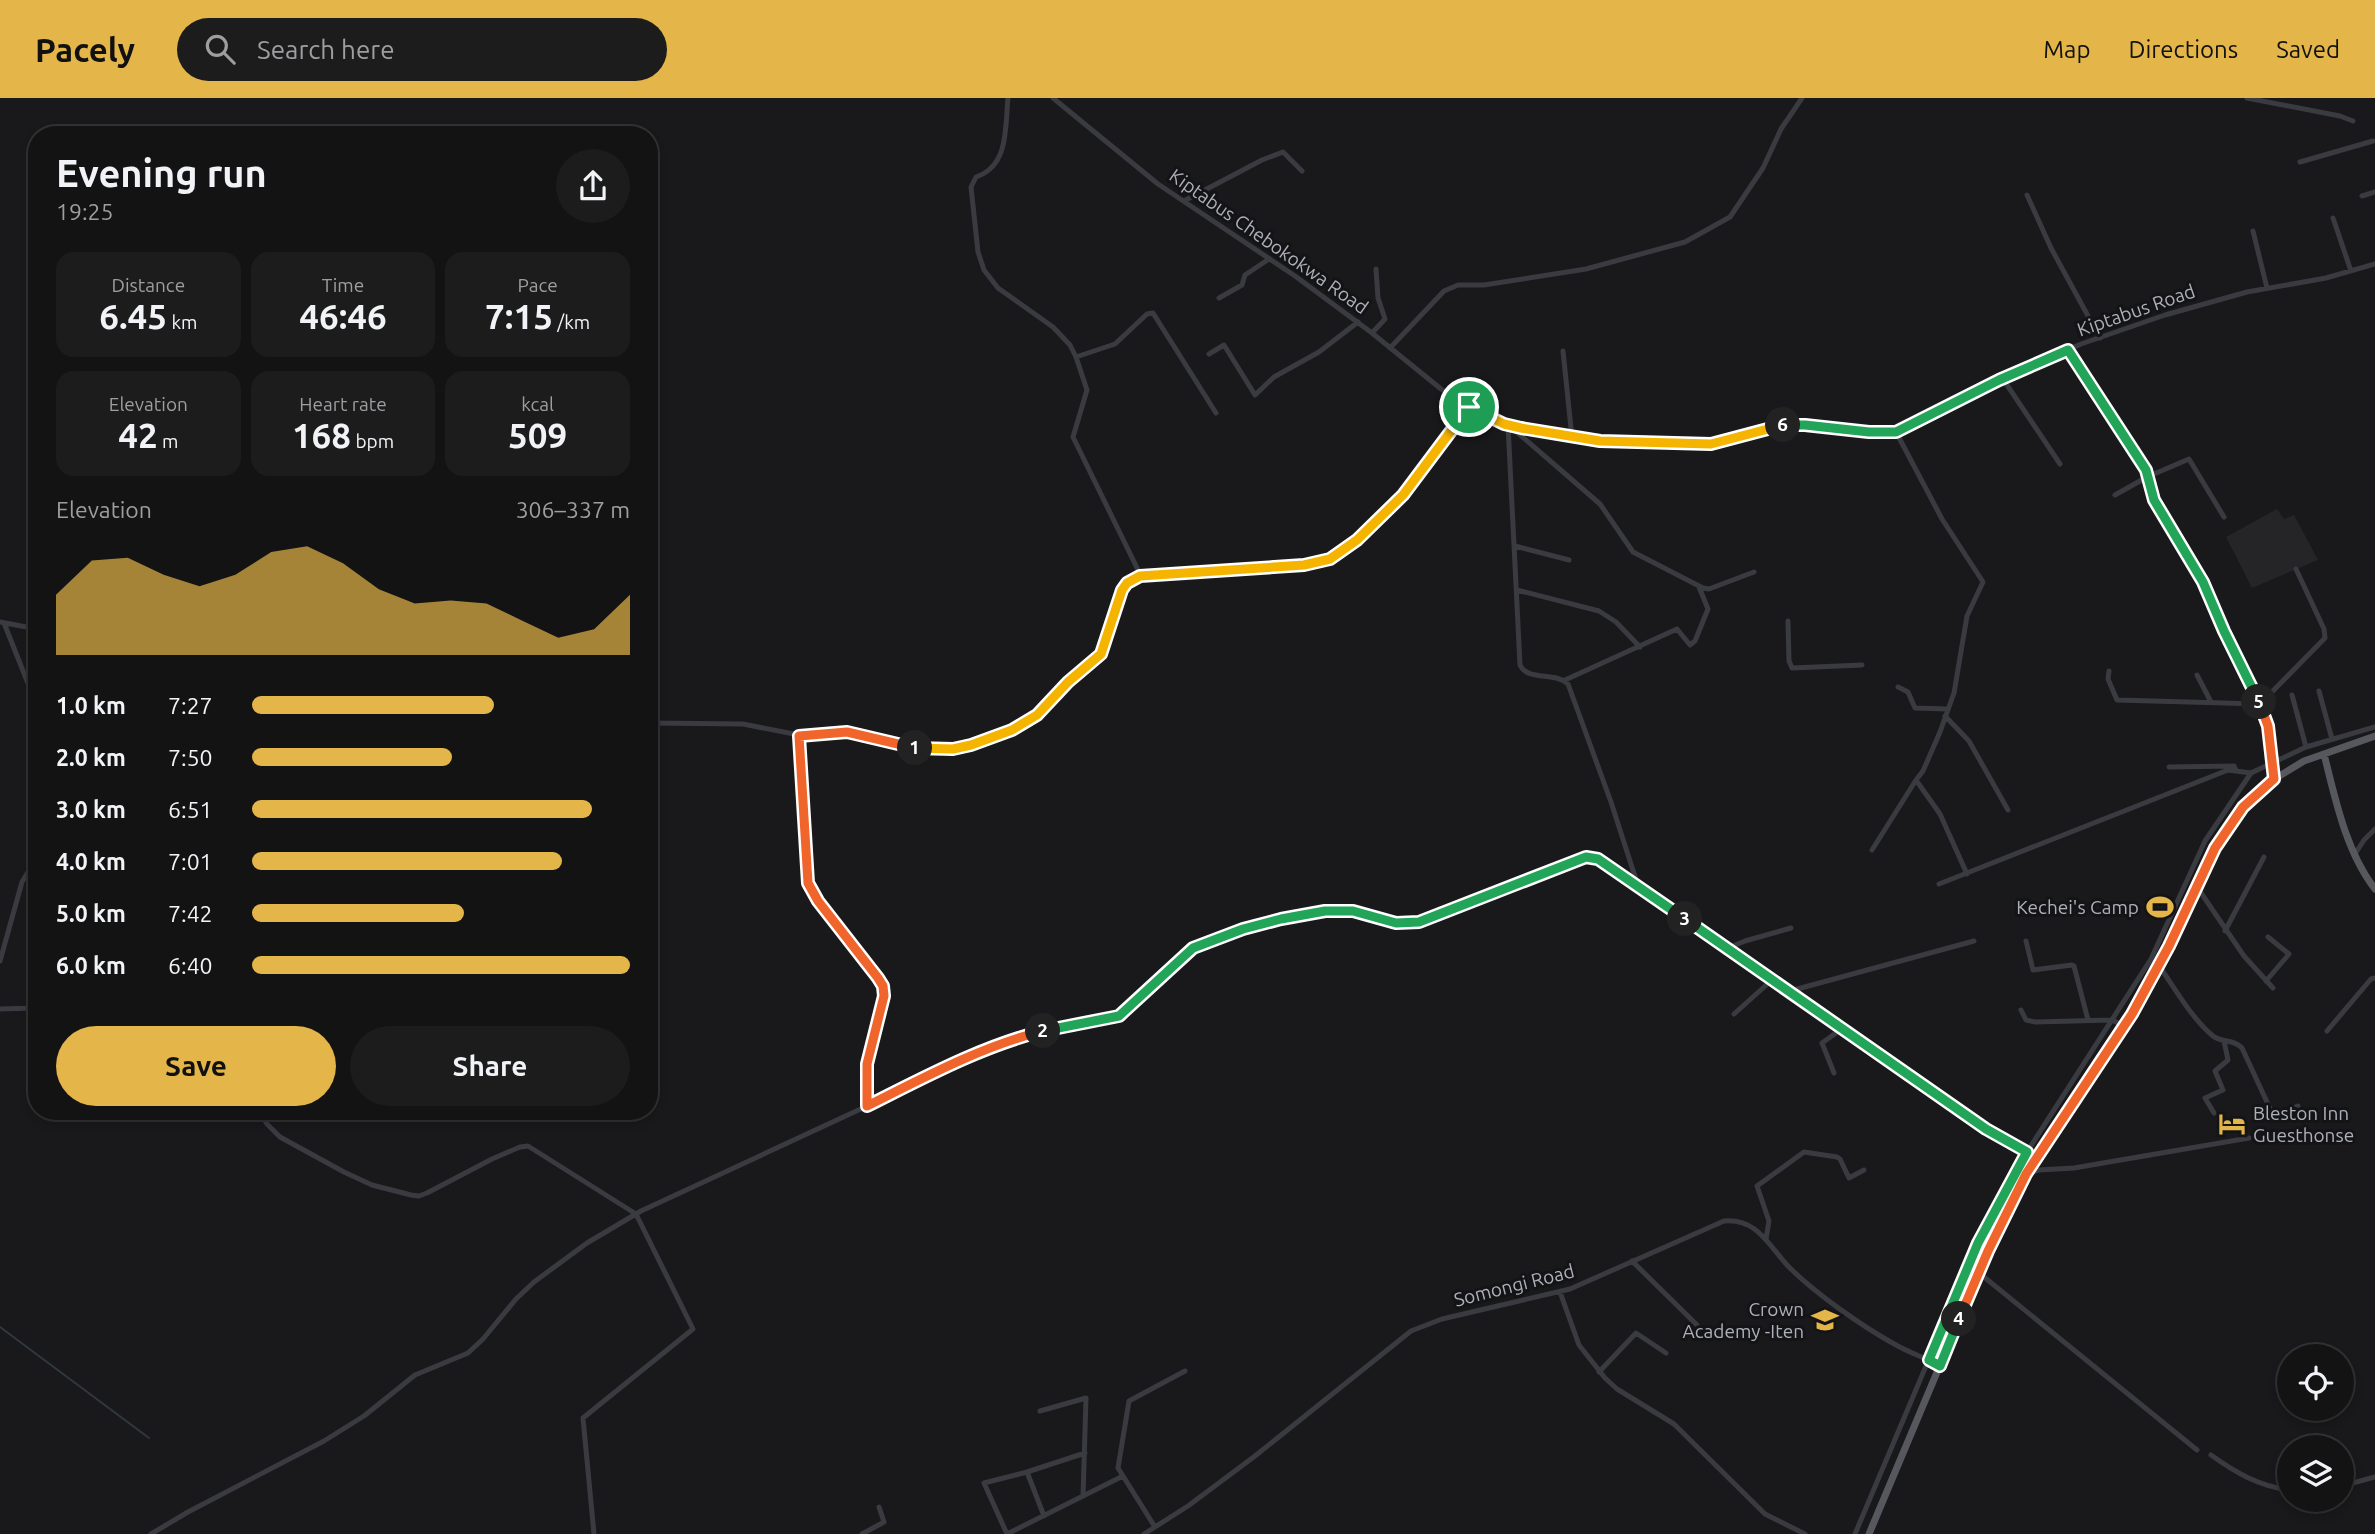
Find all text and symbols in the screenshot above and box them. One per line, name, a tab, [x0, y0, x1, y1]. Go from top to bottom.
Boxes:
search box	[177, 18, 667, 81]
icon: search	[201, 30, 239, 68]
text: Pacely	[35, 31, 135, 68]
text: Search here	[257, 35, 395, 64]
text: Map	[2043, 36, 2090, 63]
text: Directions	[2128, 36, 2238, 63]
text: Saved	[2276, 36, 2340, 63]
button: share	[556, 149, 630, 223]
text: Evening run	[56, 152, 267, 194]
street label: Kiptabus Chebokokwa Road	[1166, 164, 1372, 318]
text: 19:25	[56, 199, 114, 224]
text: Distance	[112, 274, 185, 296]
text: Time	[322, 274, 364, 296]
text: Pace	[518, 274, 558, 296]
street label: Kiptabus Road	[2074, 280, 2198, 340]
text: 6.45	[99, 296, 167, 336]
text: 46:46	[299, 296, 387, 336]
text: 7:15	[485, 296, 553, 336]
text: km	[167, 311, 197, 333]
text: /km	[553, 311, 590, 333]
pin	[1439, 377, 1499, 437]
icon: arrive	[1450, 388, 1488, 426]
text: Elevation	[109, 393, 188, 415]
text: Heart rate	[299, 393, 387, 415]
text: kcal	[521, 393, 554, 415]
pin: 6	[1766, 408, 1800, 442]
text: 6	[1777, 413, 1788, 435]
text: 42	[118, 415, 158, 455]
text: 168	[292, 415, 351, 455]
text: 509	[508, 415, 567, 455]
text: m	[158, 430, 178, 452]
text: bpm	[351, 430, 394, 452]
text: Elevation	[56, 497, 152, 522]
text: 306–337 m	[516, 497, 630, 522]
pin: 5	[2242, 684, 2276, 720]
text: 5	[2253, 690, 2264, 712]
text: 1.0 km	[56, 693, 126, 718]
text: 7:27	[168, 693, 213, 718]
pin: 1	[898, 730, 932, 766]
text: 1	[909, 736, 920, 758]
text: 2.0 km	[56, 745, 126, 770]
text: 7:50	[168, 745, 213, 770]
text: 3.0 km	[56, 797, 126, 822]
text: 6:51	[168, 797, 213, 822]
text: 4.0 km	[56, 849, 126, 874]
text: 7:01	[168, 849, 213, 874]
sports icon: Kechei's Camp	[2145, 892, 2175, 922]
place label: Kechei's Camp	[2016, 896, 2139, 918]
text: 5.0 km	[56, 901, 126, 926]
text: 7:42	[168, 901, 213, 926]
pin: 3	[1668, 902, 1702, 936]
text: 3	[1679, 907, 1690, 929]
text: 6.0 km	[56, 953, 126, 978]
text: 6:40	[168, 953, 213, 978]
pin: 2	[1026, 1014, 1060, 1048]
text: 2	[1037, 1019, 1048, 1041]
button: Save	[56, 1026, 336, 1106]
button: Share	[350, 1026, 630, 1106]
place label: Bleston Inn Guesthonse	[2253, 1102, 2354, 1146]
hotel icon: Bleston Inn Guesthonse	[2217, 1109, 2247, 1139]
street label: Somongi Road	[1452, 1259, 1576, 1311]
place label: Crown Academy -Iten	[1682, 1298, 1804, 1342]
pin: 4	[1941, 1302, 1976, 1336]
school or university icon: Crown Academy -Iten	[1810, 1305, 1840, 1335]
text: 4	[1953, 1307, 1964, 1329]
map controls	[2277, 1344, 2354, 1512]
button: locate	[2277, 1344, 2354, 1421]
button: layers	[2277, 1435, 2354, 1512]

